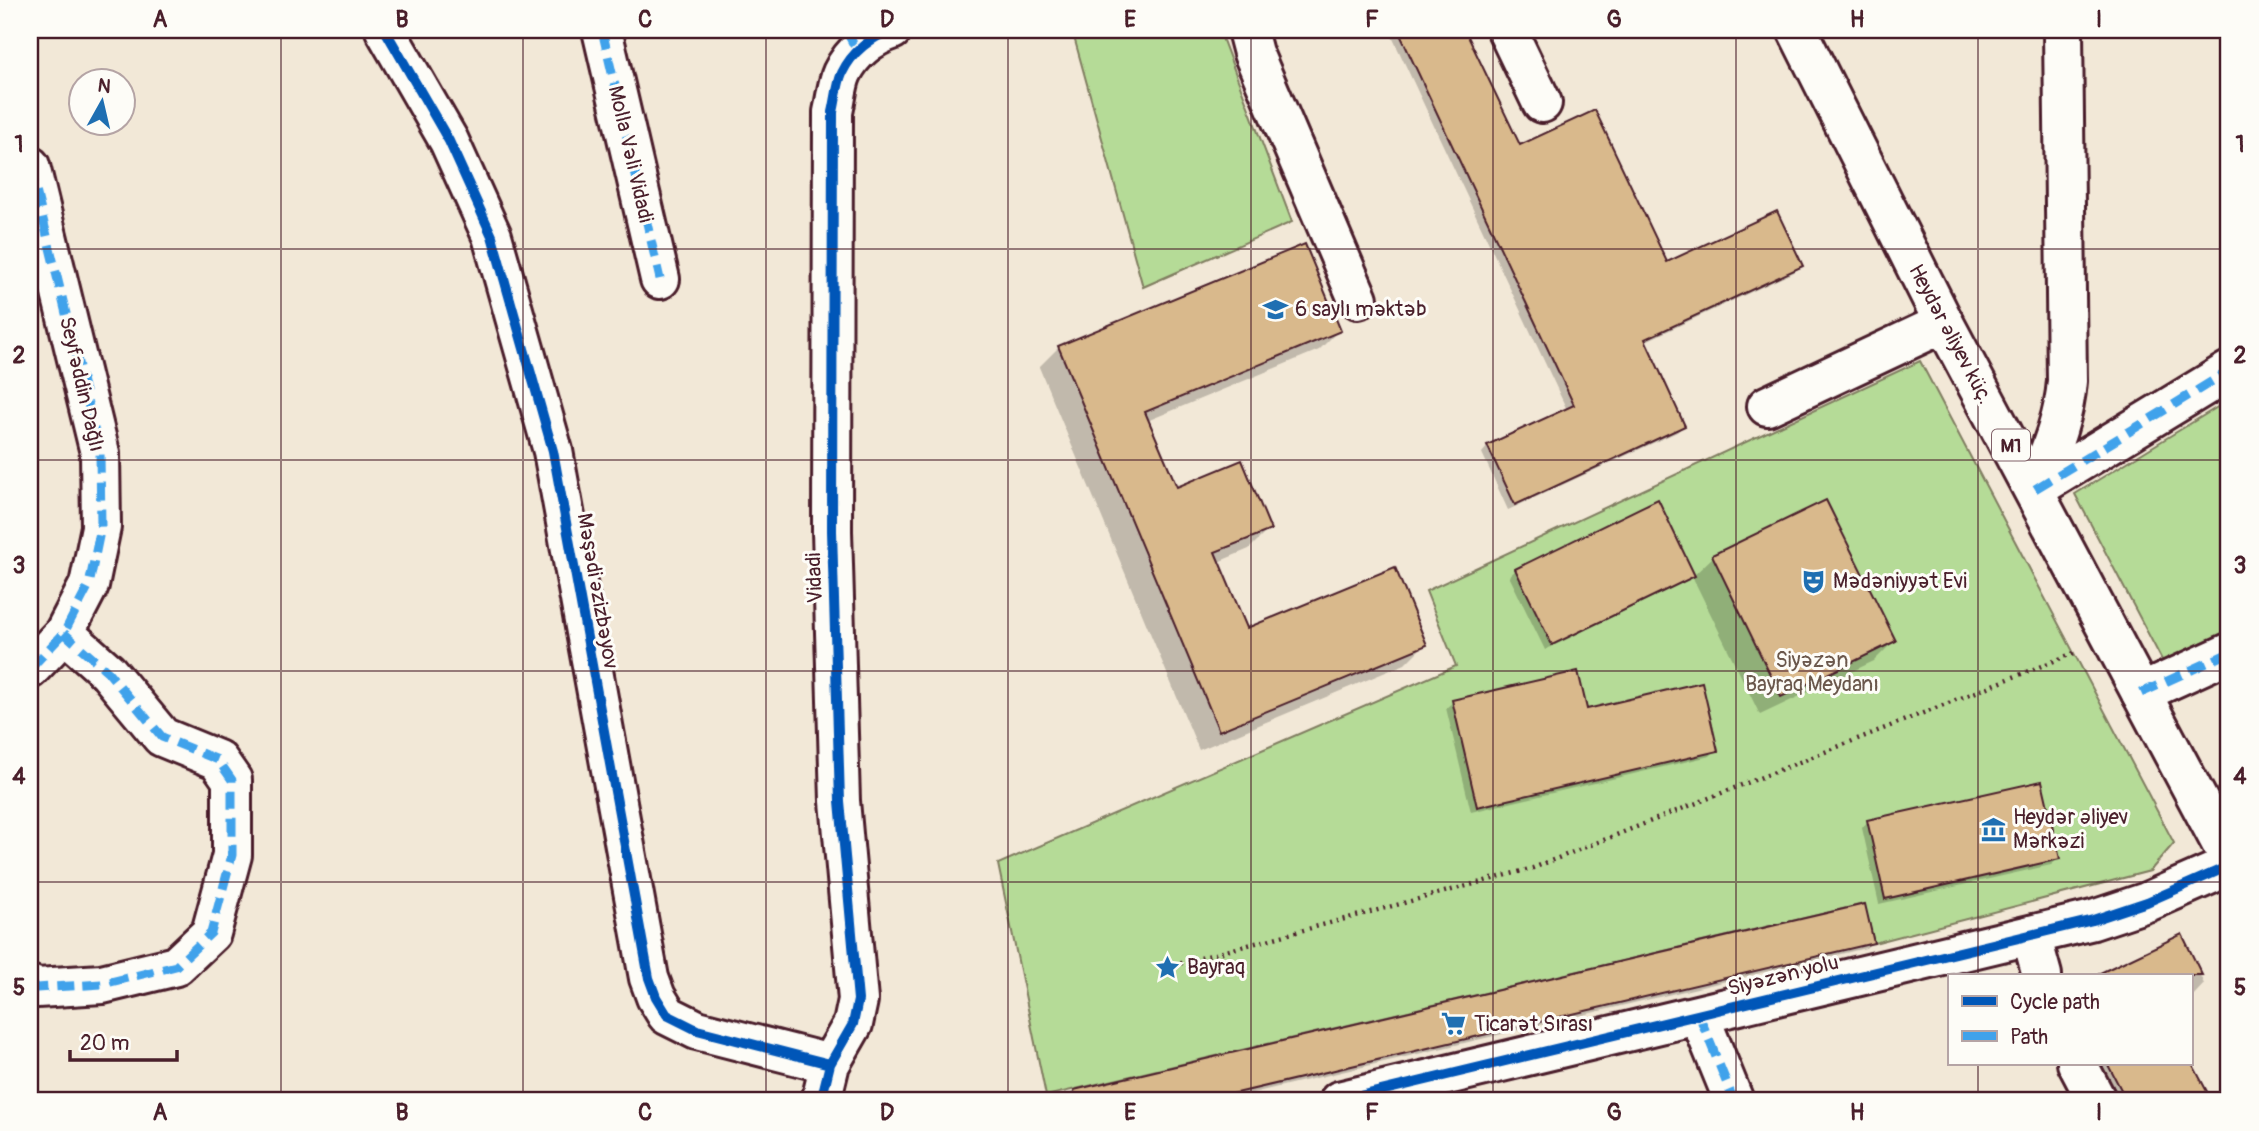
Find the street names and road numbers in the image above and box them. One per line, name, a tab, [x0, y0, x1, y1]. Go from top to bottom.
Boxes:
street label: Molla Vəli Vidadi	[602, 83, 659, 225]
street label: Heydər Əliyev küç.	[1902, 260, 1999, 409]
street label: Seyfəddin Dağlı	[53, 314, 110, 454]
road number: M1	[1992, 430, 2030, 460]
street label: Məşədi Əzizbəyov	[571, 511, 624, 671]
street label: Vidadi	[800, 552, 829, 604]
street label: Siyəzən yolu	[1725, 949, 1841, 1002]

